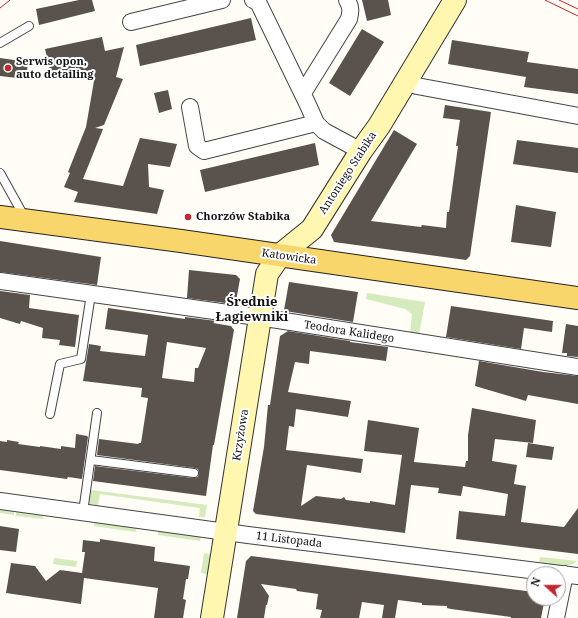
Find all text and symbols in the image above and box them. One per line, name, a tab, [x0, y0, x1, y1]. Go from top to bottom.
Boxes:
place label: Serwis opon, auto detailing	[16, 55, 94, 81]
marker: Serwis opon, auto detailing	[3, 63, 13, 73]
street label: Antoniego Stabika	[316, 129, 380, 217]
place label: Chorzów Stabika	[196, 210, 290, 224]
marker: Chorzów Stabika	[183, 212, 193, 222]
street label: Katowicka	[261, 247, 317, 267]
district label: Średnie Łagiewniki	[216, 294, 288, 325]
street label: Teodora Kalidego	[303, 318, 395, 346]
street label: Krzyżowa	[230, 408, 252, 462]
street label: 11 Listopada	[255, 529, 323, 551]
north arrow	[526, 566, 566, 606]
text: N	[527, 575, 544, 589]

